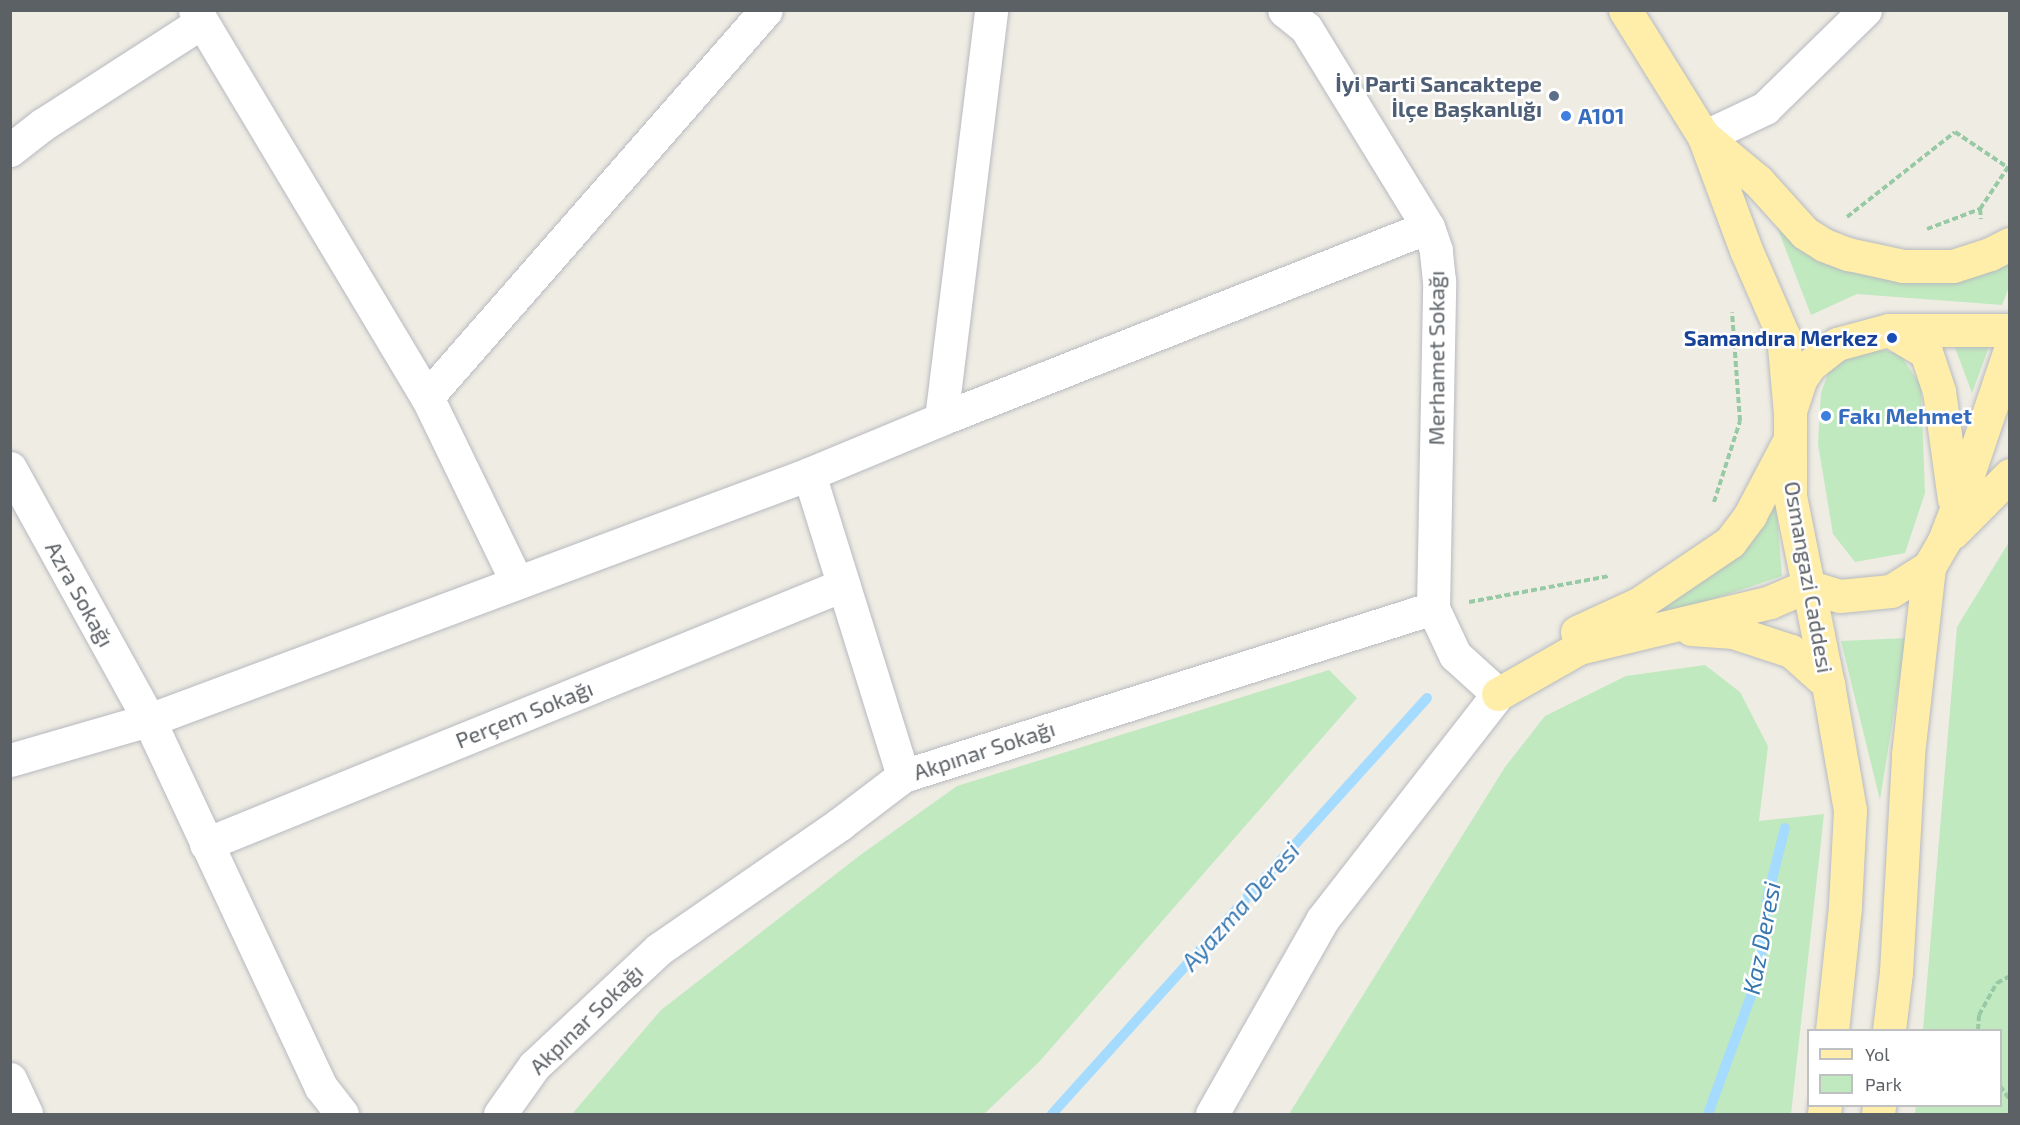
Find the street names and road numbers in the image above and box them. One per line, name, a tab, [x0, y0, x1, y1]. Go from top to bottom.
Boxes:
street label: Merhamet Sokağı	[1423, 270, 1449, 446]
street label: Osmangazi Caddesi	[1779, 479, 1839, 675]
street label: Azra Sokağı	[40, 537, 120, 651]
street label: Perçem Sokağı	[452, 674, 596, 754]
street label: Akpınar Sokağı	[910, 715, 1058, 785]
street label: Akpınar Sokağı	[524, 958, 648, 1080]

